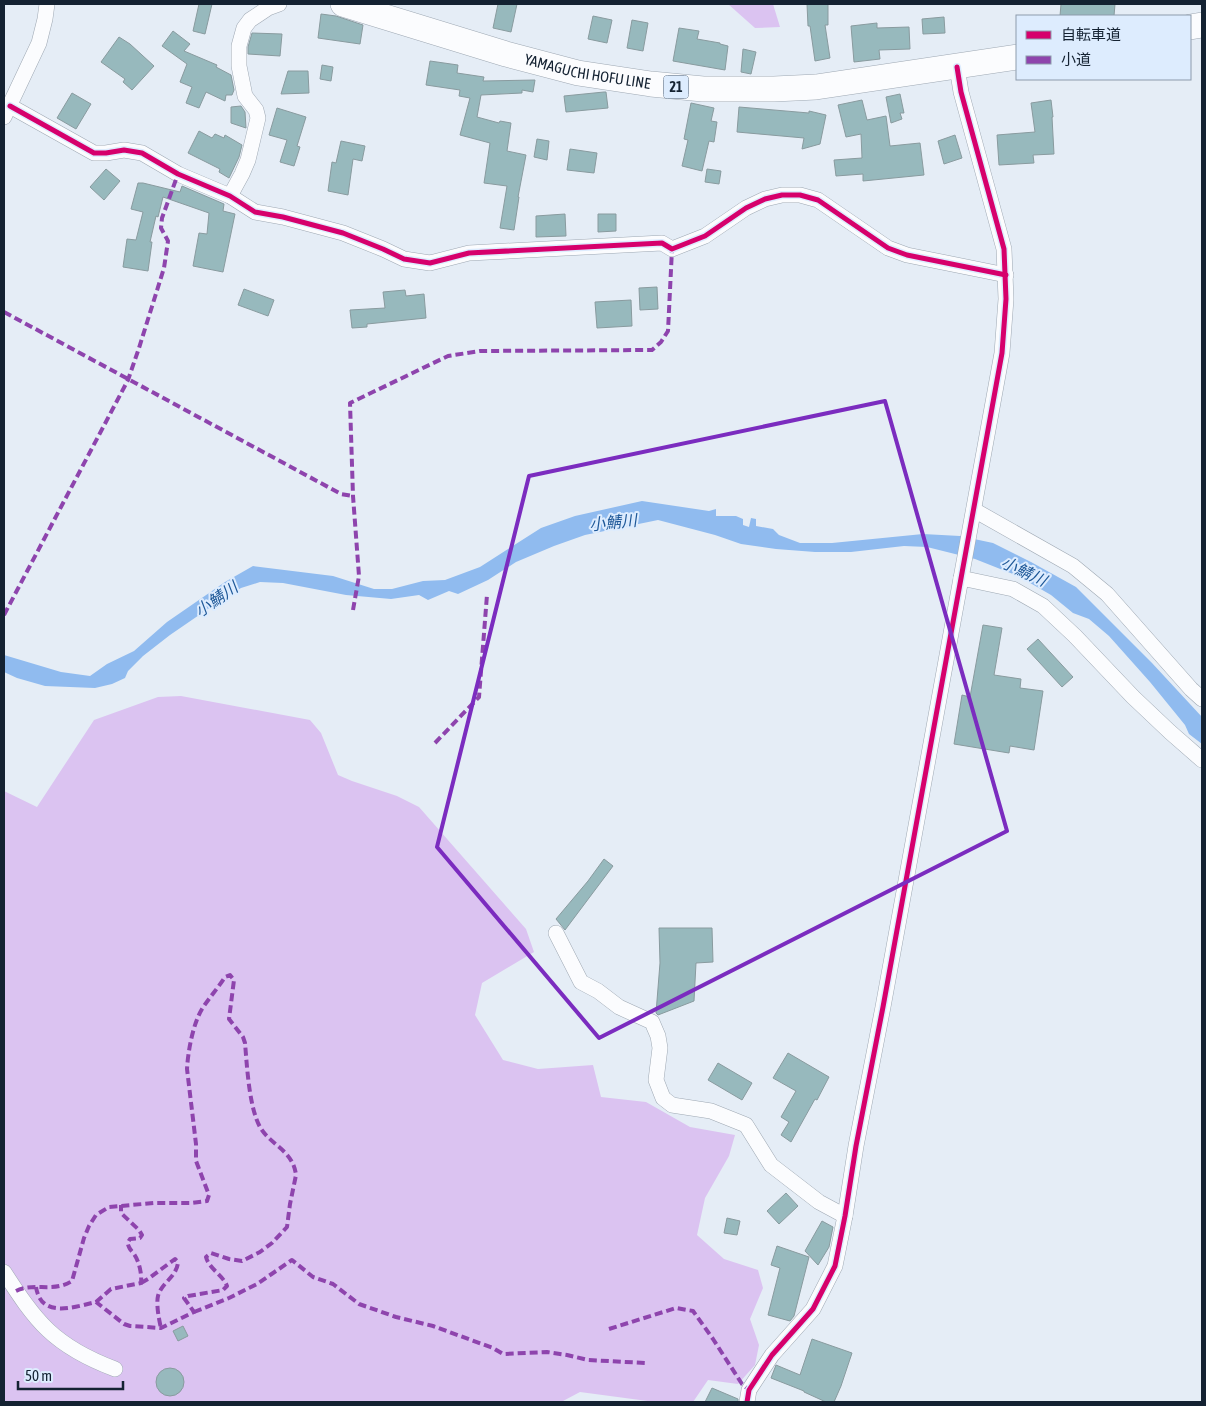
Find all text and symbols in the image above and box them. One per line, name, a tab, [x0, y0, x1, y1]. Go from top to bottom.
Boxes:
legend	[1016, 15, 1191, 80]
text: 自転車道	[1061, 26, 1121, 43]
street label: YAMAGUCHI HOFU LINE	[523, 50, 652, 92]
text: 小道	[1061, 51, 1091, 68]
road number: 21	[664, 75, 688, 98]
water label: 小鯖川	[588, 510, 640, 533]
water label: 小鯖川	[998, 553, 1051, 590]
water label: 小鯖川	[191, 577, 242, 620]
scale bar	[18, 1358, 122, 1390]
text: 50 m	[25, 1367, 52, 1384]

